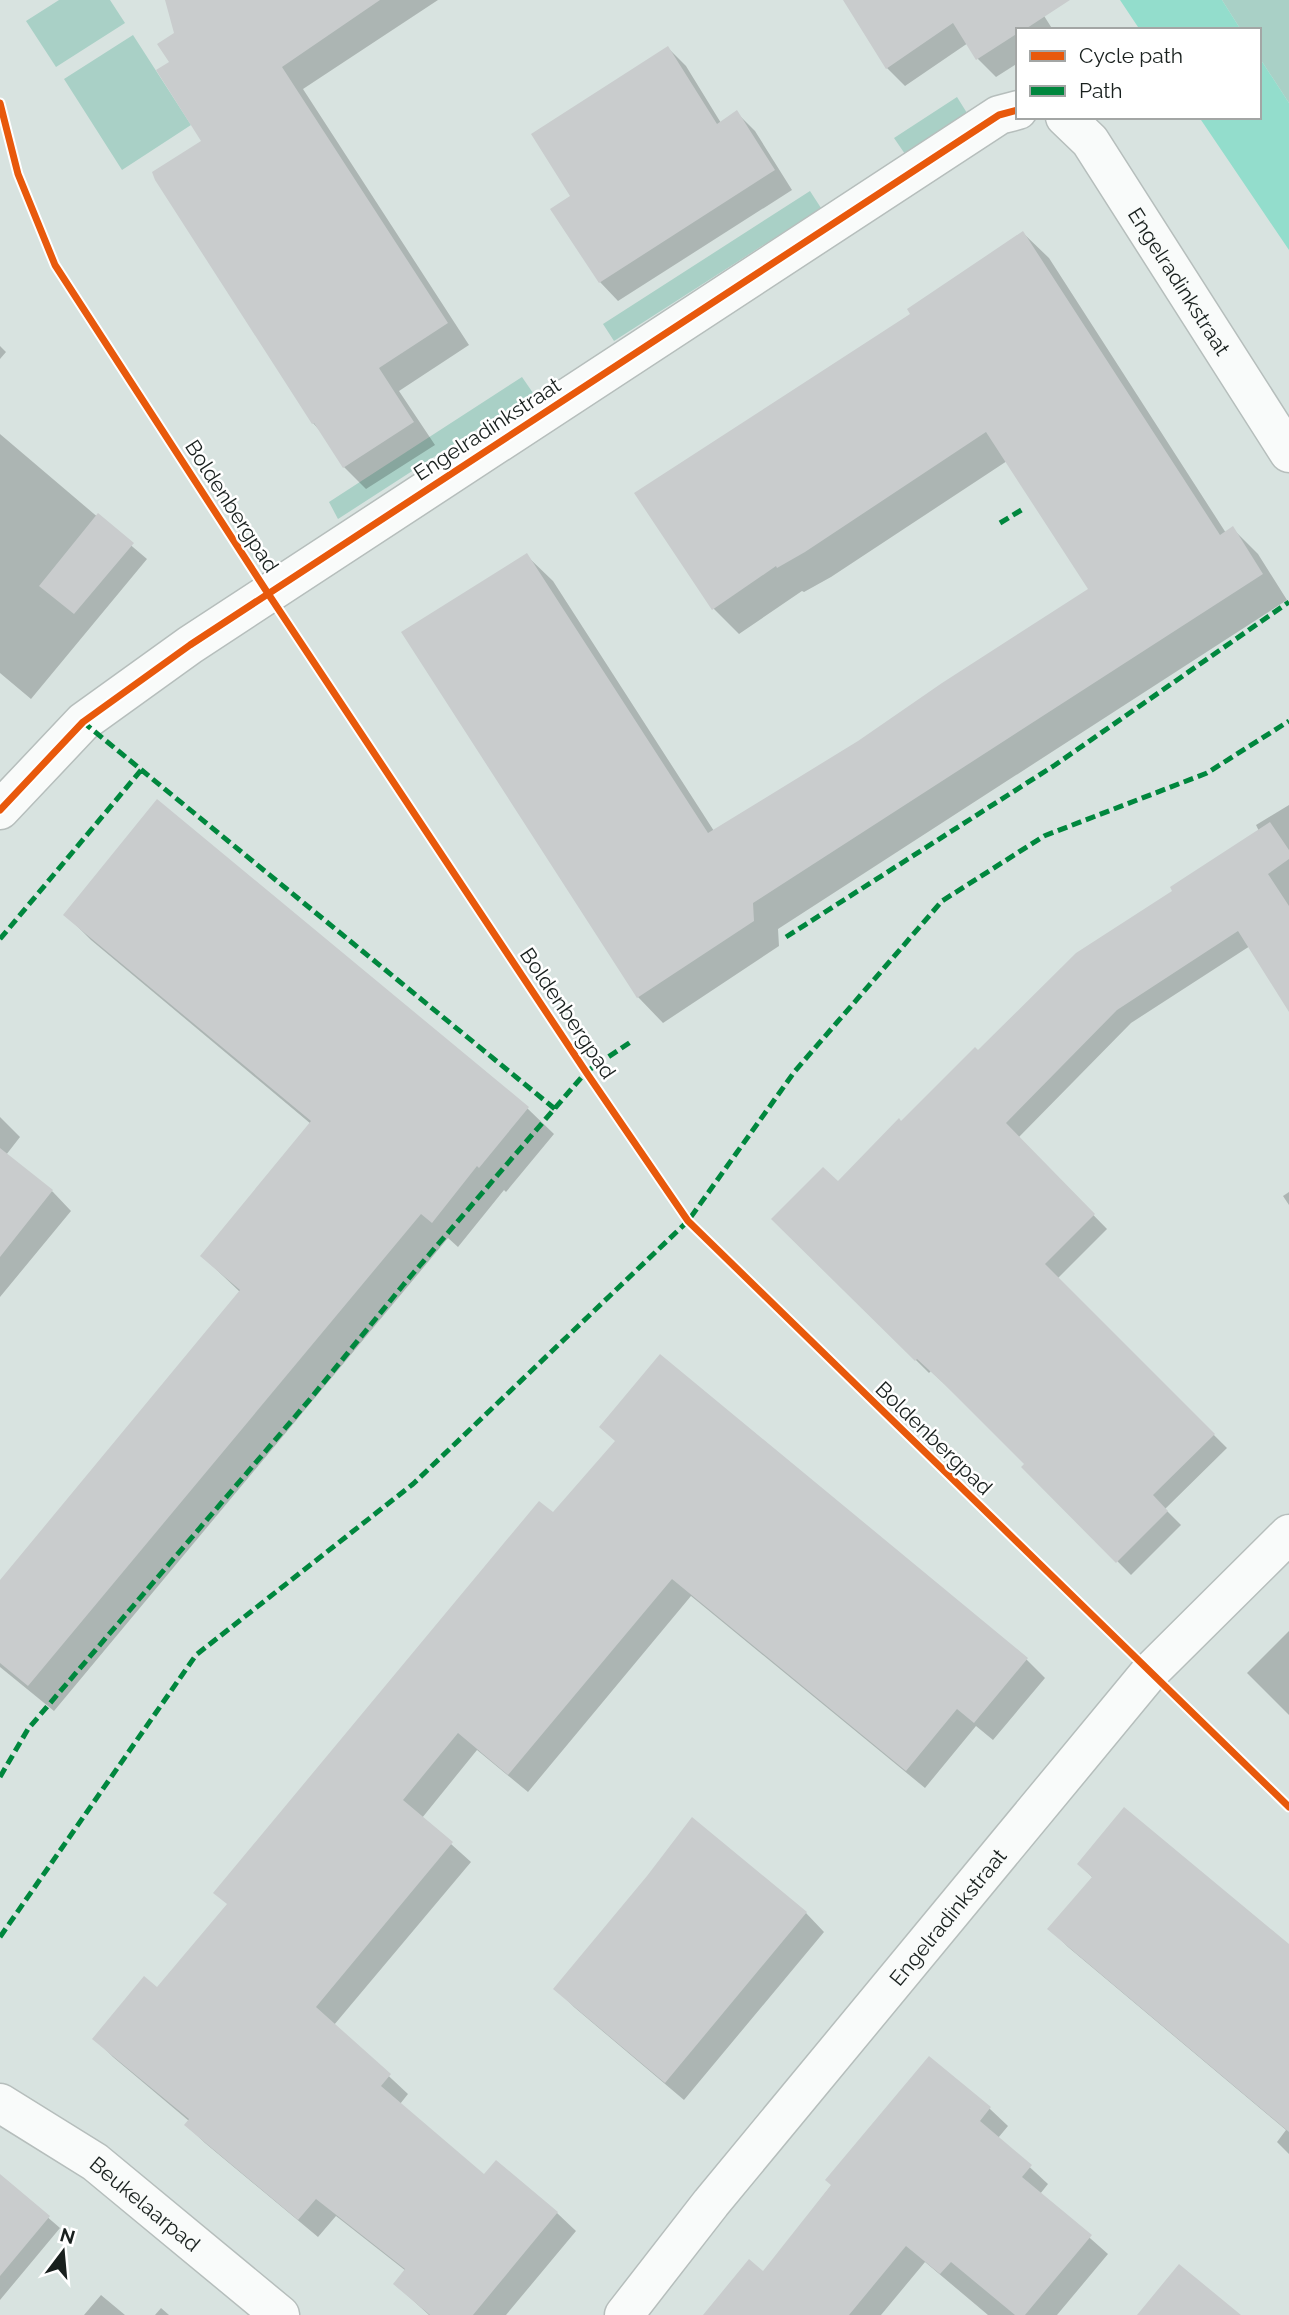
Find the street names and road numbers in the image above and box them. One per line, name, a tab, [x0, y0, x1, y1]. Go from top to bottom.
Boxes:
street label: Engelradinkstraat	[1123, 203, 1236, 360]
street label: Engelradinkstraat	[409, 372, 565, 486]
street label: Boldenbergpad	[180, 435, 284, 577]
street label: Boldenbergpad	[515, 943, 621, 1083]
street label: Boldenbergpad	[870, 1376, 998, 1500]
street label: Engelradinkstraat	[884, 1843, 1011, 1990]
street label: Beukelaarpad	[85, 2151, 205, 2256]

